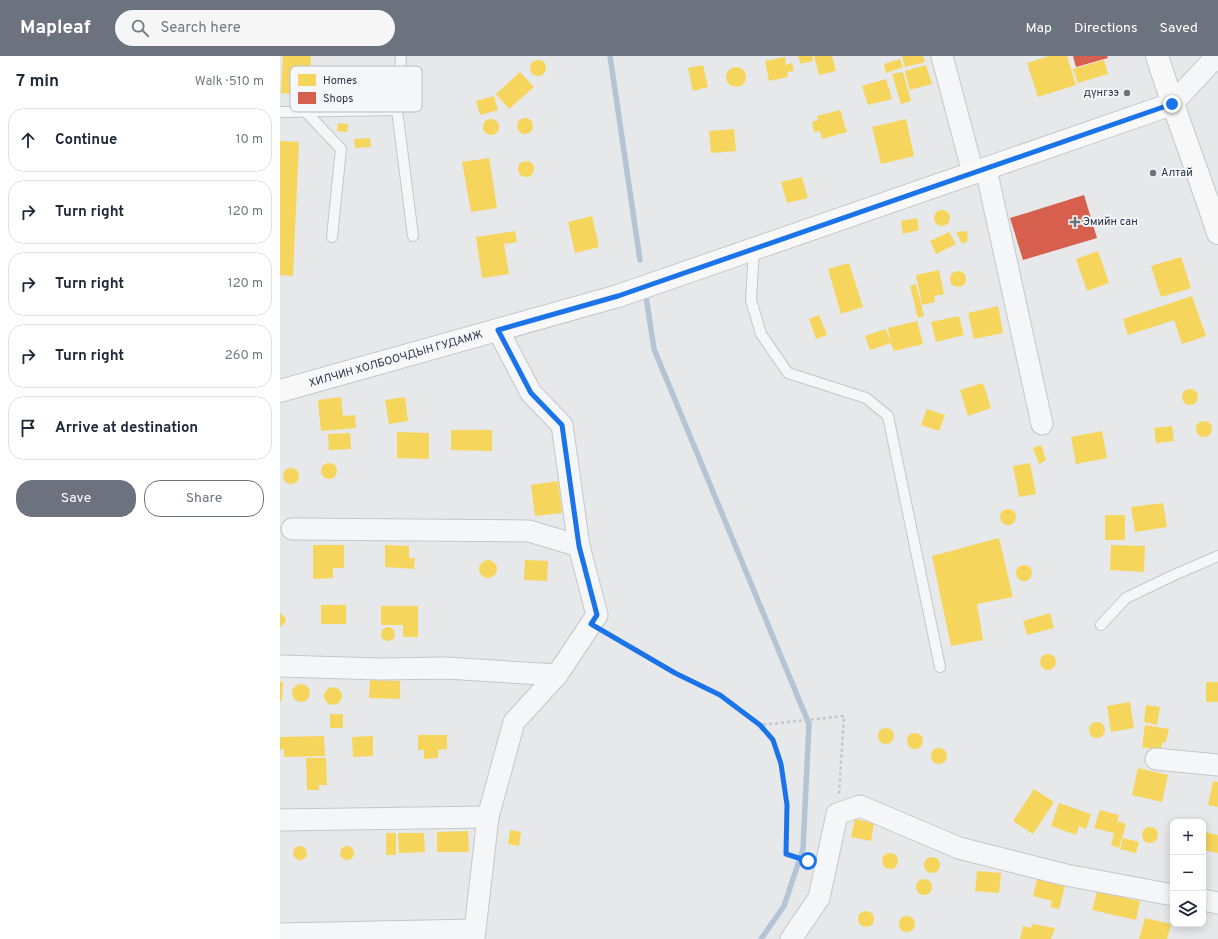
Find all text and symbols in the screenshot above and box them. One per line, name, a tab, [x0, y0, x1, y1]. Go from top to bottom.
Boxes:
search box	[115, 10, 395, 46]
text: Mapleaf	[20, 16, 91, 40]
icon: search	[129, 17, 151, 39]
text: Search here	[161, 19, 241, 38]
text: Map	[1026, 20, 1052, 37]
text: Directions	[1074, 20, 1138, 37]
text: Saved	[1160, 20, 1198, 37]
legend	[290, 66, 422, 112]
text: 7 min	[16, 71, 59, 93]
text: Walk · 510 m	[195, 74, 264, 90]
text: Homes	[323, 74, 357, 88]
place label: дүнгээ	[1084, 86, 1119, 100]
marker: дүнгээ	[1122, 88, 1132, 98]
text: Shops	[323, 92, 353, 106]
route end	[1163, 95, 1181, 113]
icon: ahead	[17, 129, 39, 151]
text: Continue	[55, 131, 117, 150]
text: 10 m	[236, 132, 263, 148]
place label: Алтай	[1161, 166, 1193, 180]
marker: Алтай	[1148, 168, 1158, 178]
icon: right	[17, 201, 39, 223]
text: Turn right	[55, 203, 124, 222]
text: 120 m	[228, 204, 263, 220]
place label: Эмийн сан	[1083, 215, 1138, 229]
marker: Эмийн сан	[1070, 217, 1080, 227]
icon: right	[17, 273, 39, 295]
text: Turn right	[55, 275, 124, 294]
text: 120 m	[228, 276, 263, 292]
street label: ХИЛЧИН ХОЛБООЧДЫН ГУДАМЖ	[308, 327, 484, 391]
icon: right	[17, 345, 39, 367]
text: Turn right	[55, 347, 124, 366]
text: 260 m	[225, 348, 263, 364]
icon: arrive	[17, 417, 39, 439]
text: Arrive at destination	[55, 419, 198, 438]
button: Save	[16, 480, 136, 517]
button: Share	[144, 480, 264, 517]
map controls	[1170, 819, 1206, 927]
button: +	[1170, 819, 1206, 855]
route start	[799, 852, 817, 870]
button: −	[1170, 855, 1206, 891]
button: layers	[1170, 891, 1206, 927]

